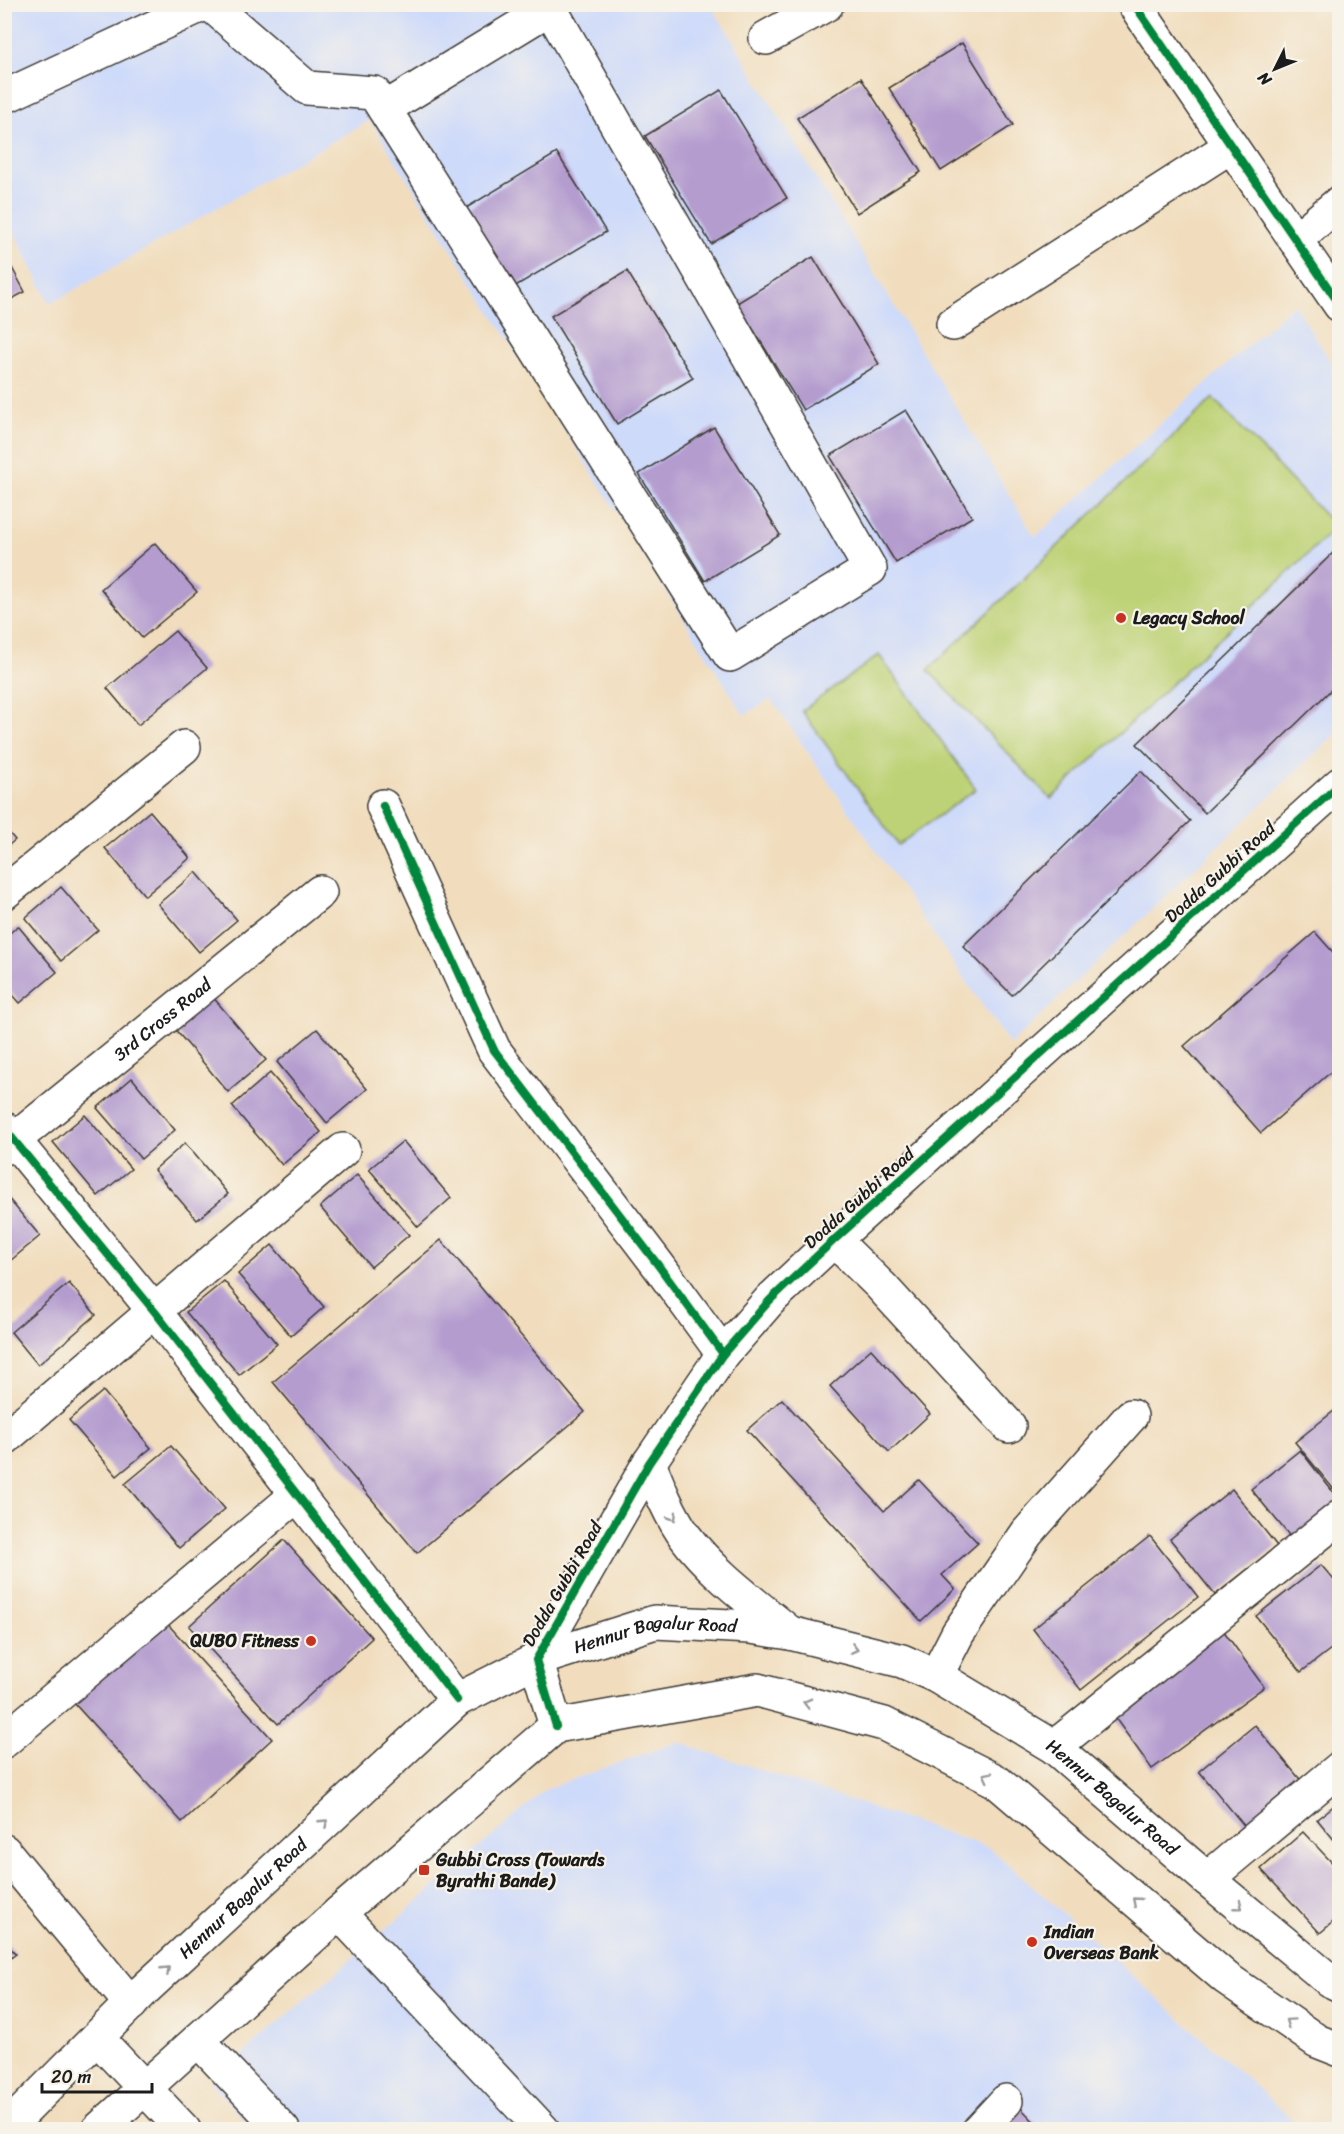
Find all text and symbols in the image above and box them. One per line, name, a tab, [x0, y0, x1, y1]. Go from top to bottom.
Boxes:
north arrow	[1245, 39, 1305, 99]
text: N	[1249, 64, 1279, 94]
place label: Legacy School	[1133, 602, 1246, 634]
marker: Legacy School	[1114, 611, 1128, 625]
street label: Dodda Gubbi Road	[1157, 812, 1284, 931]
street label: 3rd Cross Road	[106, 969, 220, 1070]
street label: Dodda Gubbi Road	[796, 1138, 923, 1257]
one-way arrow	[666, 1511, 678, 1521]
street label: Dodda Gubbi Road	[513, 1514, 612, 1653]
street label: Hennur Bagalur Road	[569, 1606, 739, 1663]
place label: QUBO Fitness	[190, 1625, 300, 1657]
marker: QUBO Fitness	[304, 1634, 318, 1648]
one-way arrow	[849, 1641, 859, 1654]
one-way arrow	[802, 1698, 813, 1710]
street label: Hennur Bagalur Road	[1040, 1730, 1187, 1865]
one-way arrow	[982, 1772, 993, 1784]
one-way arrow	[318, 1819, 328, 1830]
street label: Hennur Bagalur Road	[171, 1829, 316, 1967]
place label: Gubbi Cross (Towards Byrathi Bande)	[435, 1844, 605, 1897]
marker: Gubbi Cross (Towards Byrathi Bande)	[417, 1863, 431, 1877]
one-way arrow	[1132, 1897, 1143, 1908]
one-way arrow	[1232, 1899, 1243, 1910]
place label: Indian Overseas Bank	[1043, 1916, 1159, 1969]
marker: Indian Overseas Bank	[1025, 1935, 1039, 1949]
one-way arrow	[160, 1966, 170, 1977]
one-way arrow	[1284, 2018, 1295, 2029]
scale bar	[42, 2056, 152, 2094]
text: 20 m	[51, 2061, 91, 2093]

